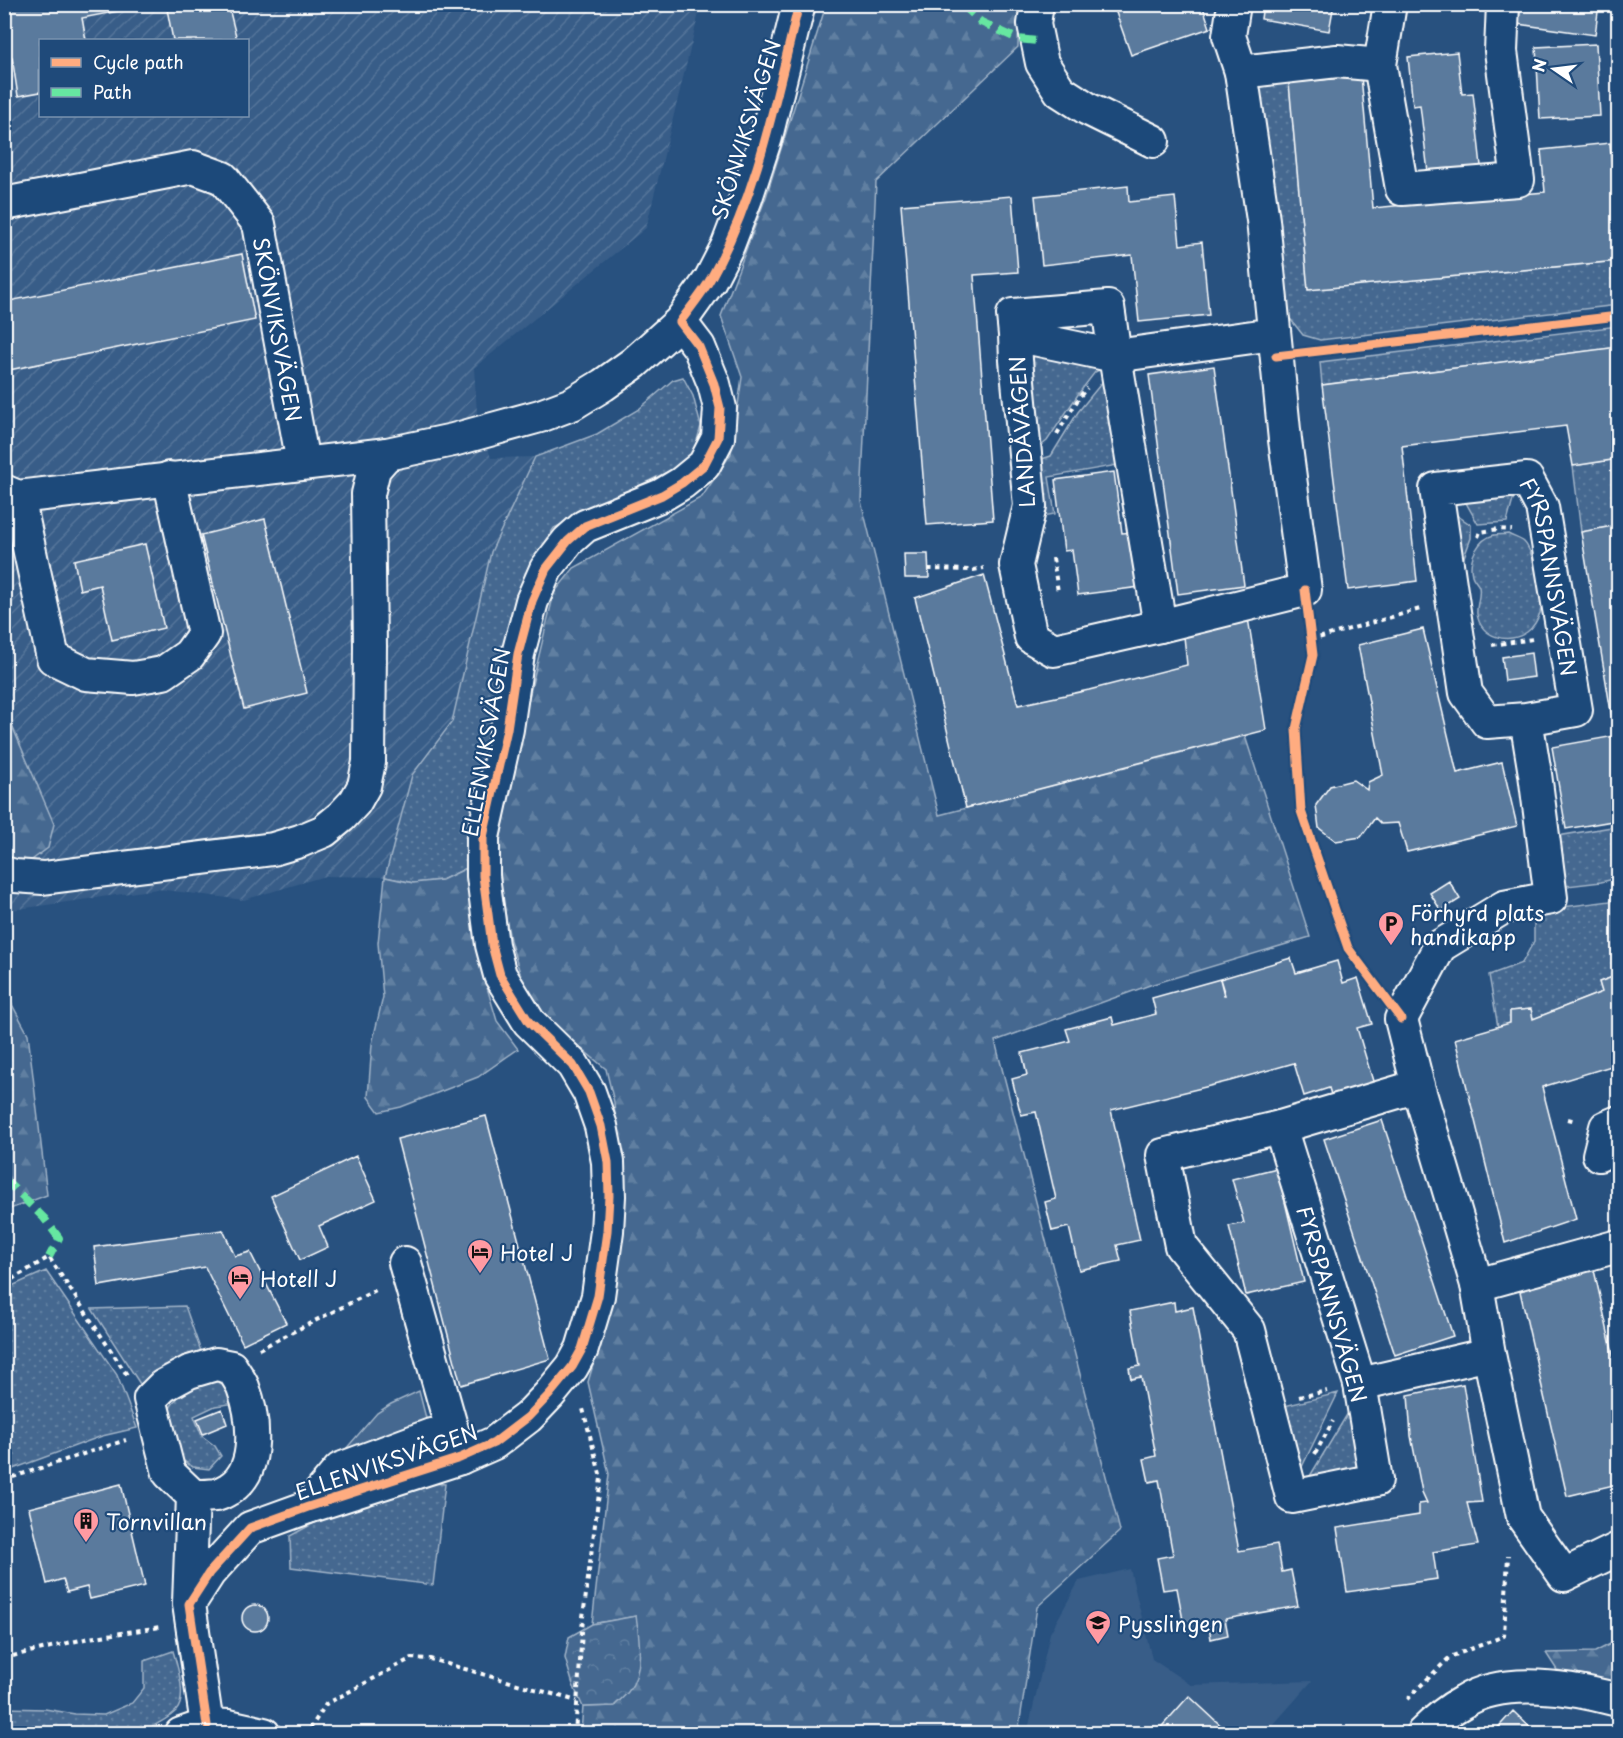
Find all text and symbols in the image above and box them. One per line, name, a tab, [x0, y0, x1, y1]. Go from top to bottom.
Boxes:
street label: SKÖNVIKSVÄGEN	[702, 35, 788, 223]
legend	[39, 39, 249, 117]
north arrow	[1524, 39, 1584, 99]
text: Cycle path	[93, 48, 184, 75]
text: N	[1525, 56, 1552, 74]
text: Path	[93, 78, 132, 105]
street label: SKÖNVIKSVÄGEN	[246, 234, 311, 424]
street label: LANDÅVÄGEN	[1000, 355, 1042, 509]
street label: FYRSPANNSVÄGEN	[1513, 471, 1586, 678]
street label: ELLENVIKSVÄGEN	[453, 645, 517, 839]
place label: Förhyrd plats handikapp	[1410, 896, 1544, 952]
parking icon: Förhyrd plats handikapp	[1376, 909, 1406, 947]
street label: FYRSPANNSVÄGEN	[1290, 1202, 1376, 1406]
place label: Hotel J	[500, 1236, 574, 1268]
hotel icon: Hotel J	[465, 1237, 495, 1275]
place label: Hotell J	[260, 1262, 338, 1294]
hotel icon: Hotell J	[225, 1263, 255, 1301]
street label: ELLENVIKSVÄGEN	[290, 1415, 482, 1507]
place label: Tornvillan	[106, 1505, 207, 1537]
building icon: Tornvillan	[71, 1506, 101, 1544]
place label: Pysslingen	[1118, 1607, 1223, 1639]
school or university icon: Pysslingen	[1083, 1608, 1113, 1646]

